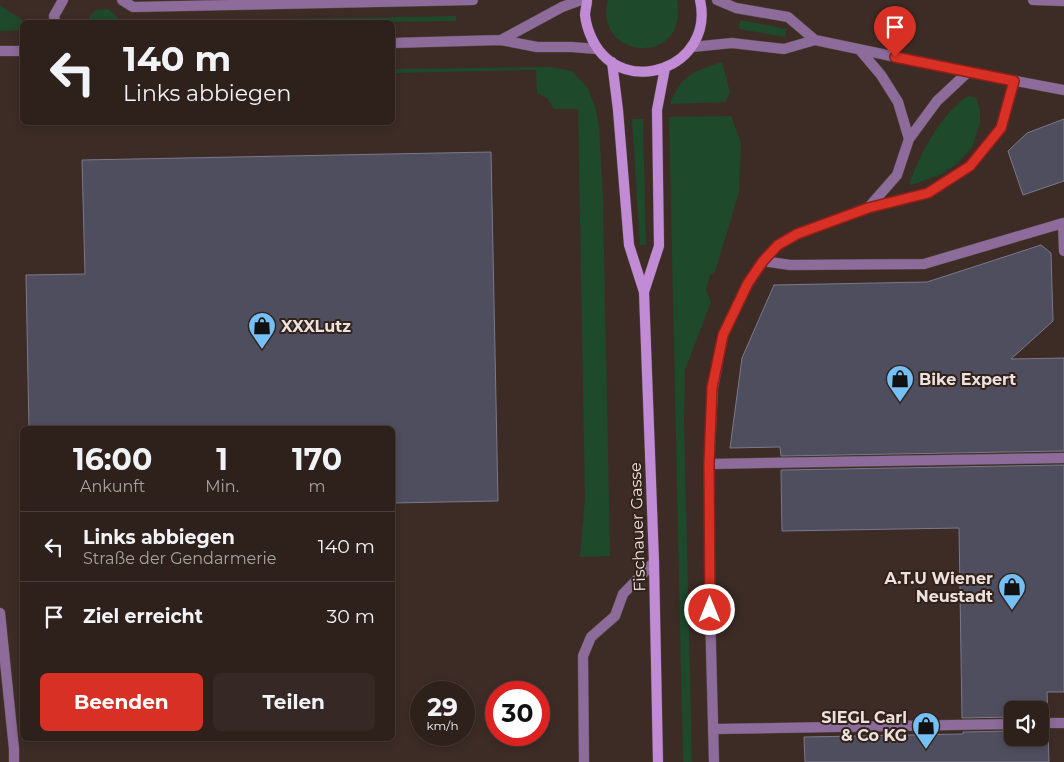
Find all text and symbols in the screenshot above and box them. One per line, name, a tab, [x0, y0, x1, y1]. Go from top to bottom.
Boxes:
pin	[874, 6, 916, 57]
icon: arrive	[881, 13, 909, 41]
text: 140 m	[123, 37, 231, 80]
icon: left	[40, 40, 105, 105]
text: Links abbiegen	[123, 80, 291, 107]
shop icon: XXXLutz	[247, 311, 277, 350]
place label: XXXLutz	[281, 317, 351, 336]
shop icon: Bike Expert	[885, 364, 915, 403]
place label: Bike Expert	[919, 370, 1016, 389]
text: 16:00	[73, 441, 152, 478]
text: 1	[216, 441, 228, 478]
text: 170	[292, 441, 342, 478]
street label: Fischauer Gasse	[626, 462, 649, 592]
text: Ankunft	[80, 477, 145, 496]
text: Min.	[205, 477, 239, 496]
text: m	[309, 477, 326, 496]
text: Links abbiegen	[83, 526, 235, 549]
icon: left	[40, 533, 68, 561]
text: 140 m	[318, 535, 375, 558]
text: Straße der Gendarmerie	[83, 549, 277, 568]
place label: A.T.U Wiener Neustadt	[883, 569, 993, 606]
shop icon: A.T.U Wiener Neustadt	[997, 572, 1027, 611]
position arrow	[683, 583, 735, 635]
icon: arrive	[40, 603, 68, 631]
text: Ziel erreicht	[83, 605, 203, 628]
text: 30 m	[327, 605, 375, 628]
button: Beenden	[40, 673, 203, 731]
button: Teilen	[213, 673, 375, 731]
speed limit sign: 30	[485, 681, 550, 746]
text: 29	[427, 692, 458, 722]
map controls	[1004, 701, 1049, 746]
button: sound	[1004, 701, 1049, 746]
place label: SIEGL Carl & Co KG	[821, 708, 907, 745]
shop icon: SIEGL Carl & Co KG	[911, 711, 941, 750]
text: km/h	[426, 718, 459, 733]

